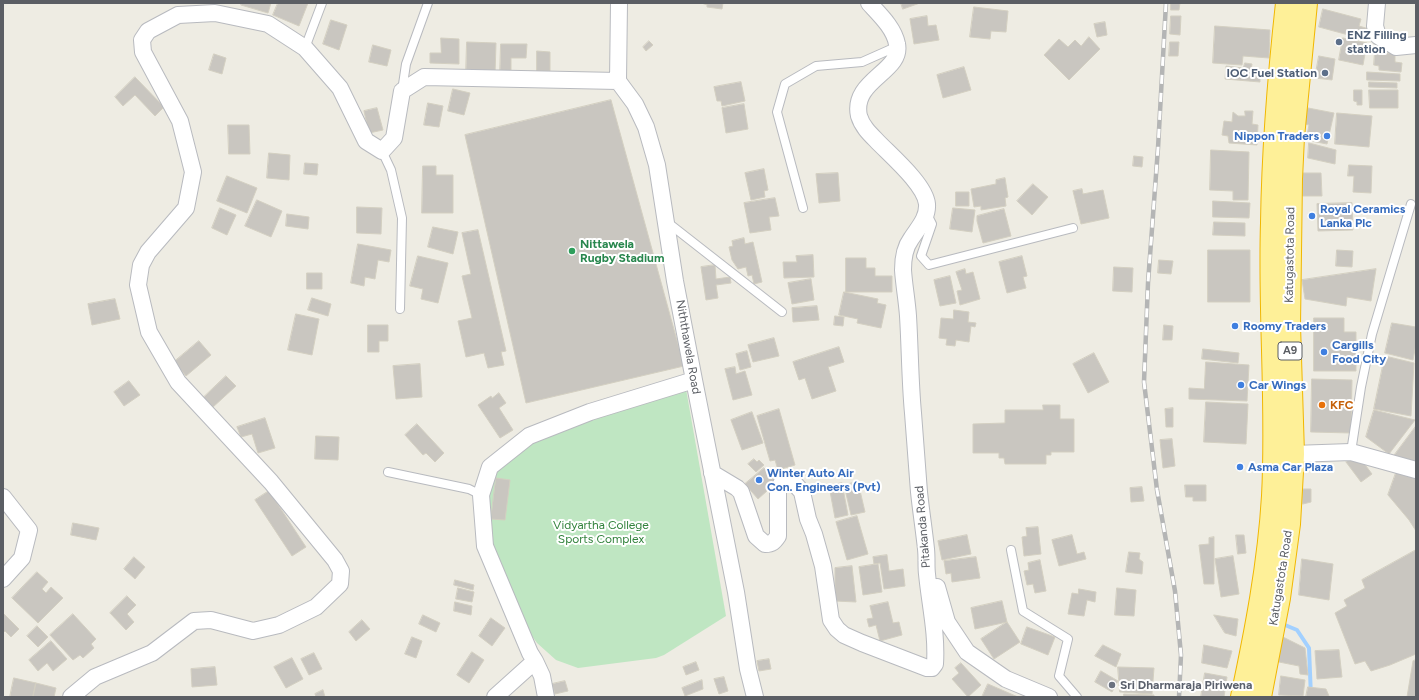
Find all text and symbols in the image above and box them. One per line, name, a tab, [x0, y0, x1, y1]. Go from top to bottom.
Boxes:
place label: ENZ Filling station	[1347, 28, 1407, 56]
marker: ENZ Filling station	[1334, 37, 1344, 47]
place label: IOC Fuel Station	[1227, 66, 1317, 80]
marker: IOC Fuel Station	[1320, 68, 1330, 78]
place label: Nippon Traders	[1234, 129, 1319, 143]
marker: Nippon Traders	[1322, 131, 1332, 141]
place label: Royal Ceramics Lanka Plc	[1320, 202, 1405, 230]
street label: Katugastota Road	[1282, 207, 1298, 303]
marker: Royal Ceramics Lanka Plc	[1307, 211, 1317, 221]
place label: Nittawela Rugby Stadium	[580, 237, 664, 265]
marker: Nittawela Rugby Stadium	[567, 246, 577, 256]
street label: Niththawela Road	[673, 299, 703, 395]
place label: Roomy Traders	[1243, 319, 1326, 333]
marker: Roomy Traders	[1230, 321, 1240, 331]
place label: Cargills Food City	[1332, 338, 1386, 366]
road number: A9	[1278, 342, 1302, 360]
marker: Cargills Food City	[1319, 347, 1329, 357]
place label: Car Wings	[1249, 378, 1306, 392]
marker: Car Wings	[1236, 380, 1246, 390]
place label: KFC	[1330, 398, 1353, 412]
marker: KFC	[1317, 400, 1327, 410]
place label: Asma Car Plaza	[1248, 460, 1333, 474]
marker: Asma Car Plaza	[1235, 462, 1245, 472]
place label: Winter Auto Air Con. Engineers (Pvt)	[767, 466, 881, 494]
marker: Winter Auto Air Con. Engineers (Pvt)	[754, 475, 764, 485]
street label: Pitakanda Road	[912, 485, 934, 569]
park label: Vidyartha College Sports Complex	[553, 518, 649, 546]
street label: Katugastota Road	[1266, 529, 1296, 627]
place label: Sri Dharmaraja Piriwena	[1120, 678, 1252, 692]
marker: Sri Dharmaraja Piriwena	[1107, 680, 1117, 690]

